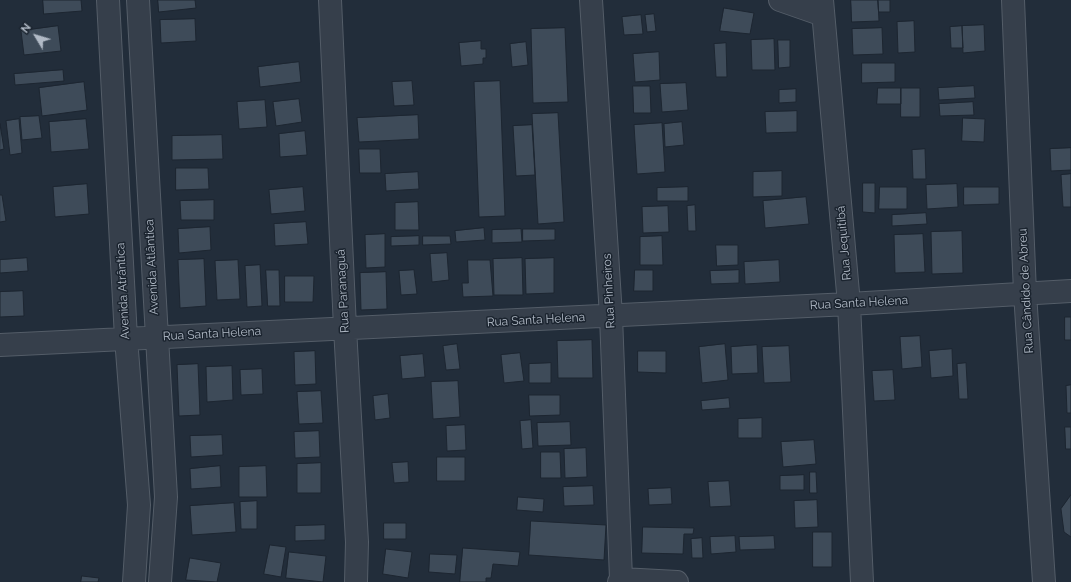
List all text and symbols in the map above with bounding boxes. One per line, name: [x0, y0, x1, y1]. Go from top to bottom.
north arrow: [16, 16, 56, 56]
text: N: [18, 21, 34, 36]
street label: Rua Jequitibá: [834, 205, 854, 281]
street label: Avenida Atlântica: [142, 219, 162, 315]
street label: Rua Cândido de Abreu: [1016, 228, 1036, 354]
street label: Avenida Atrântica: [113, 242, 133, 340]
street label: Rua Paranaguá: [334, 249, 352, 333]
street label: Rua Pinheiros: [600, 253, 618, 329]
street label: Rua Santa Helena: [809, 293, 909, 313]
street label: Rua Santa Helena: [486, 310, 586, 330]
street label: Rua Santa Helena: [162, 324, 262, 344]

